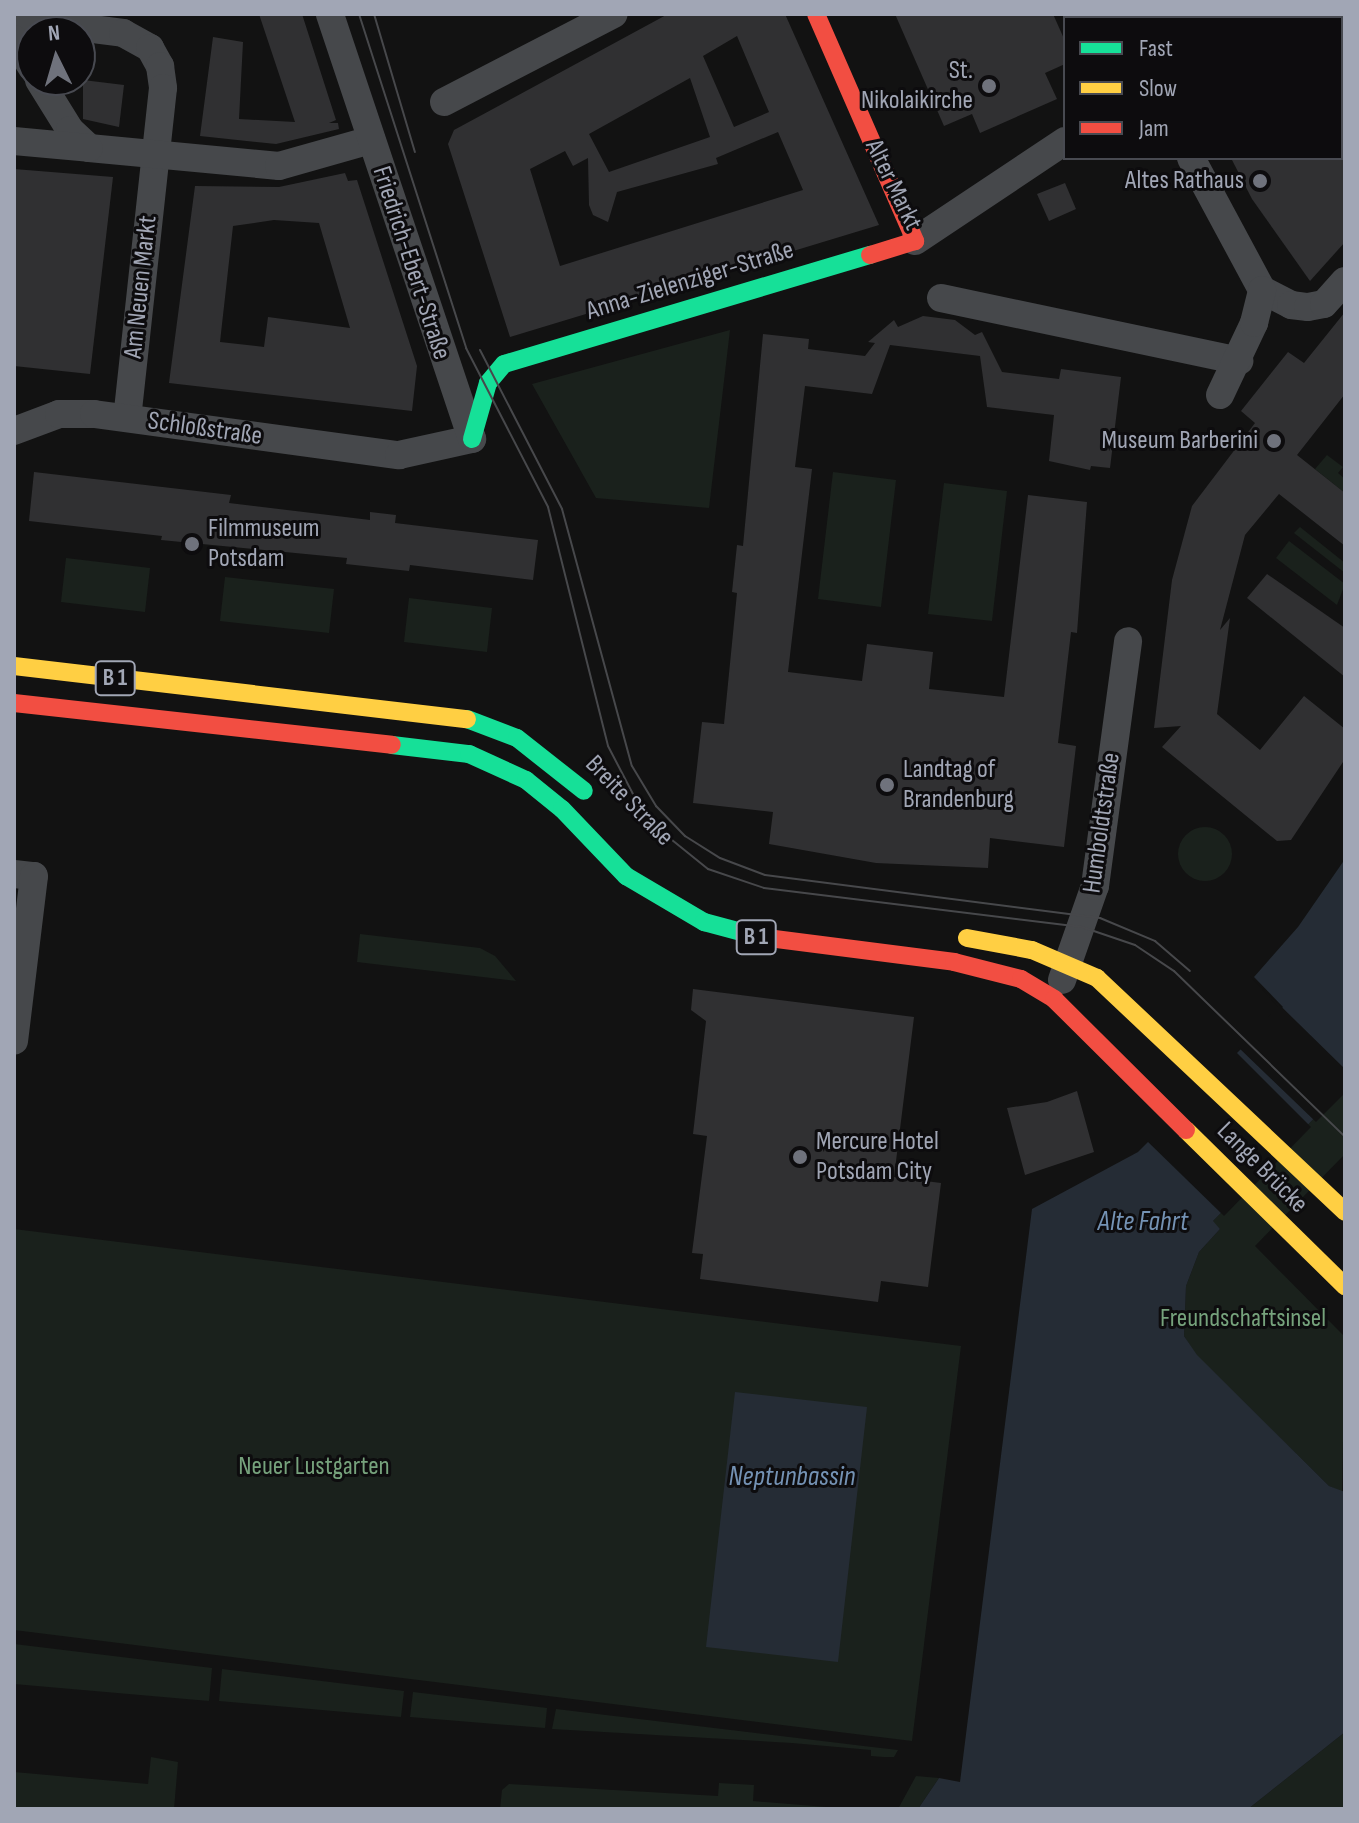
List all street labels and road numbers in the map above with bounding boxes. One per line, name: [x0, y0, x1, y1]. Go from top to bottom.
street label: Alter Markt: [858, 135, 928, 235]
street label: Friedrich-Ebert-Straße: [365, 162, 457, 364]
street label: Am Neuen Markt: [118, 214, 164, 360]
street label: Anna-Zielenziger-Straße: [583, 235, 797, 327]
street label: Schloßstraße: [146, 406, 264, 452]
road number: B 1: [93, 658, 137, 698]
street label: Breite Straße: [578, 749, 680, 853]
street label: Humboldtstraße: [1077, 751, 1127, 895]
road number: B 1: [734, 917, 778, 957]
street label: Lange Brücke: [1210, 1116, 1314, 1220]

